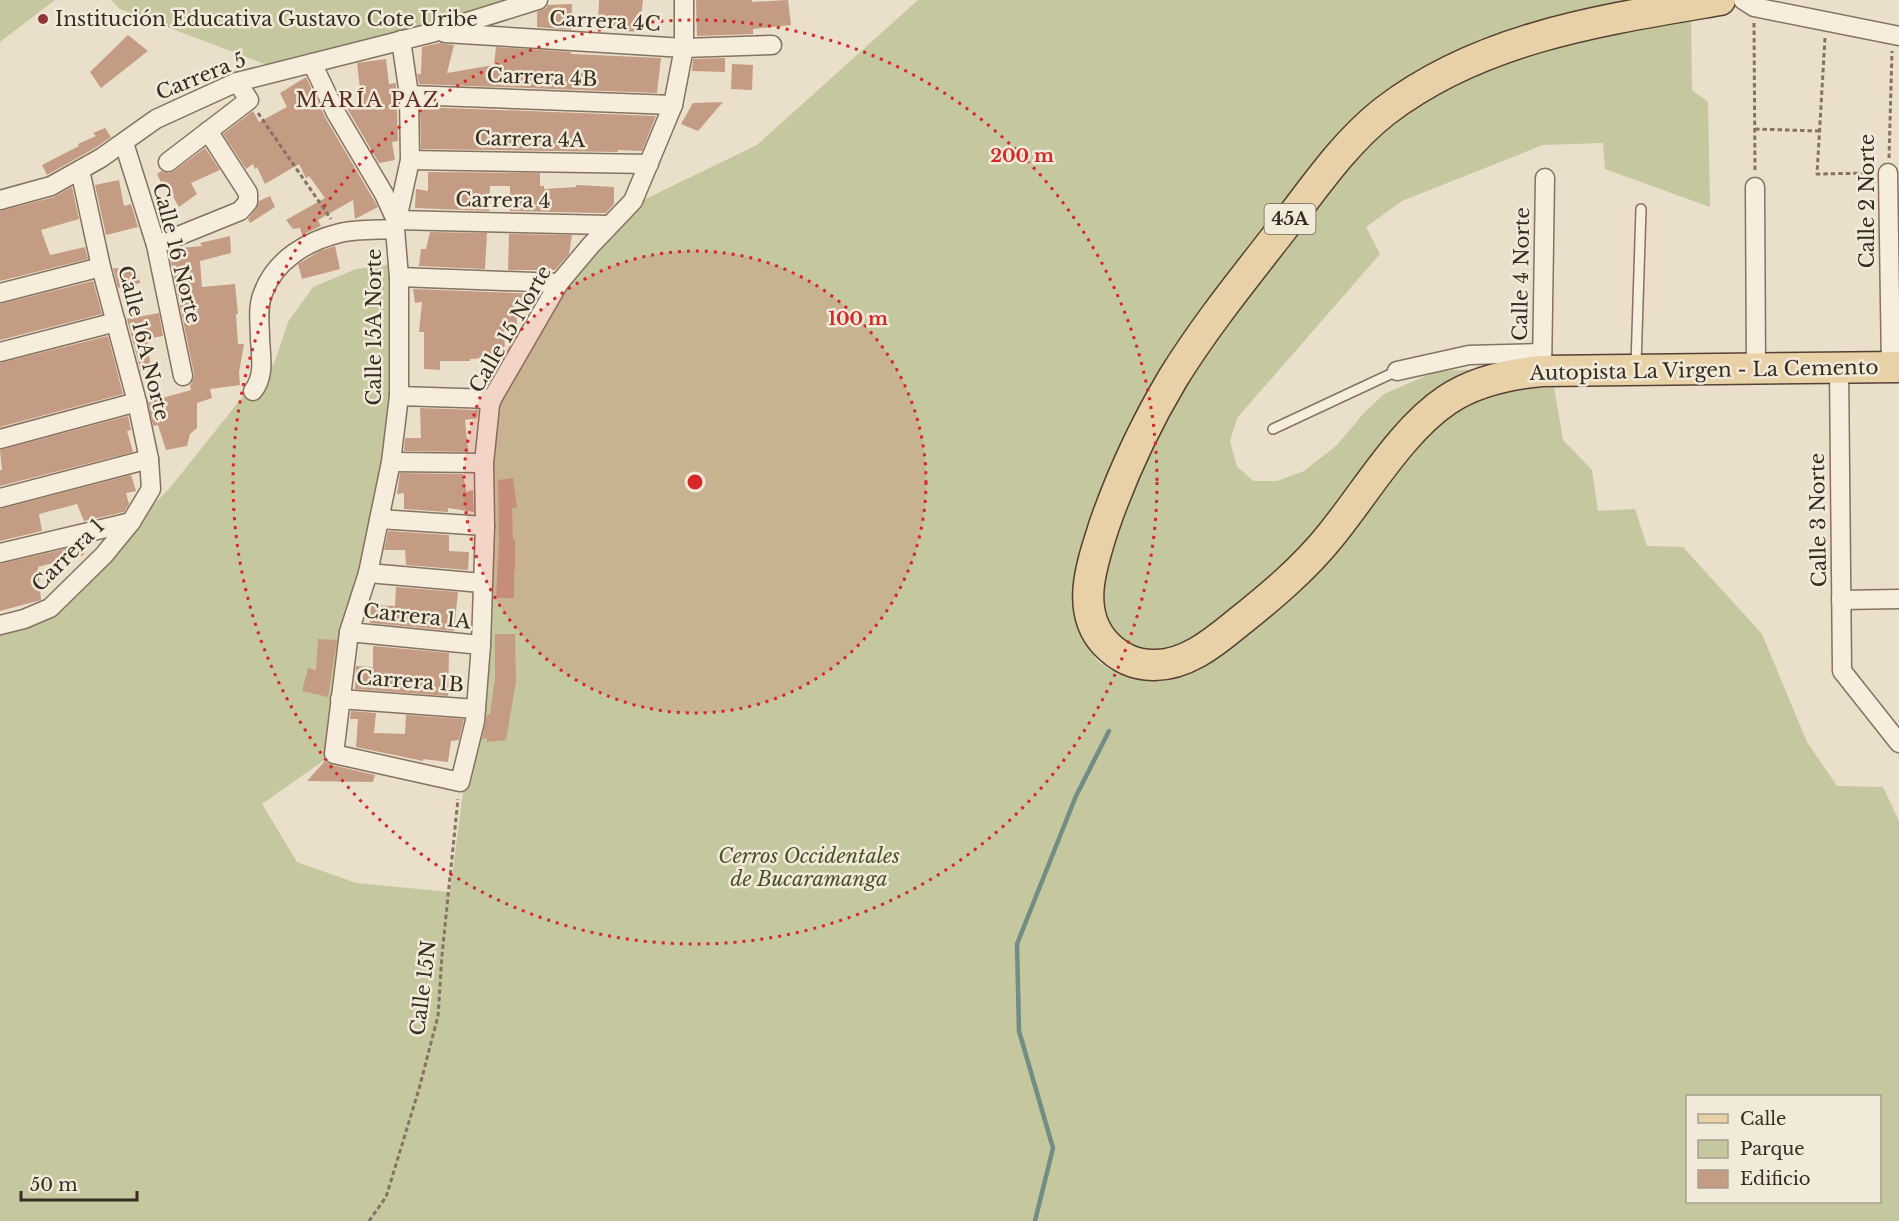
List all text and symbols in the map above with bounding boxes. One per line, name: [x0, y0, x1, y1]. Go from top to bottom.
street label: Carrera 4C: [549, 6, 661, 36]
place label: Institución Educativa Gustavo Cote Uribe: [55, 7, 478, 31]
marker: Institución Educativa Gustavo Cote Uribe: [36, 12, 50, 26]
street label: Carrera 5: [152, 47, 250, 105]
street label: Carrera 4B: [486, 63, 598, 91]
district label: MARÍA PAZ: [296, 87, 440, 113]
street label: Carrera 4A: [474, 126, 586, 152]
street label: Calle 2 Norte: [1855, 134, 1879, 268]
text: 200 m: [990, 145, 1054, 167]
street label: Calle 16 Norte: [148, 180, 206, 326]
street label: Carrera 4: [455, 187, 551, 213]
road number: 45A: [1264, 204, 1316, 234]
street label: Calle 4 Norte: [1508, 207, 1534, 341]
street label: Calle 15A Norte: [362, 248, 386, 406]
street label: Calle 15 Norte: [464, 261, 556, 397]
street label: Calle 16A Norte: [113, 263, 175, 423]
text: 100 m: [828, 308, 888, 330]
street label: Autopista La Virgen - La Cemento: [1528, 355, 1879, 385]
street label: Calle 3 Norte: [1805, 453, 1831, 587]
centre of rings: [685, 472, 705, 492]
street label: Carrera 1: [27, 514, 109, 596]
street label: Carrera 1A: [362, 598, 472, 634]
street label: Carrera 1B: [355, 665, 465, 697]
park label: Cerros Occidentales de Bucaramanga: [718, 844, 900, 891]
street label: Calle 15N: [405, 939, 441, 1037]
legend: [1686, 1095, 1881, 1203]
text: Calle: [1740, 1108, 1786, 1130]
text: Parque: [1740, 1138, 1805, 1160]
scale bar: [21, 1164, 136, 1202]
text: Edificio: [1740, 1168, 1811, 1190]
text: 50 m: [30, 1174, 78, 1196]

